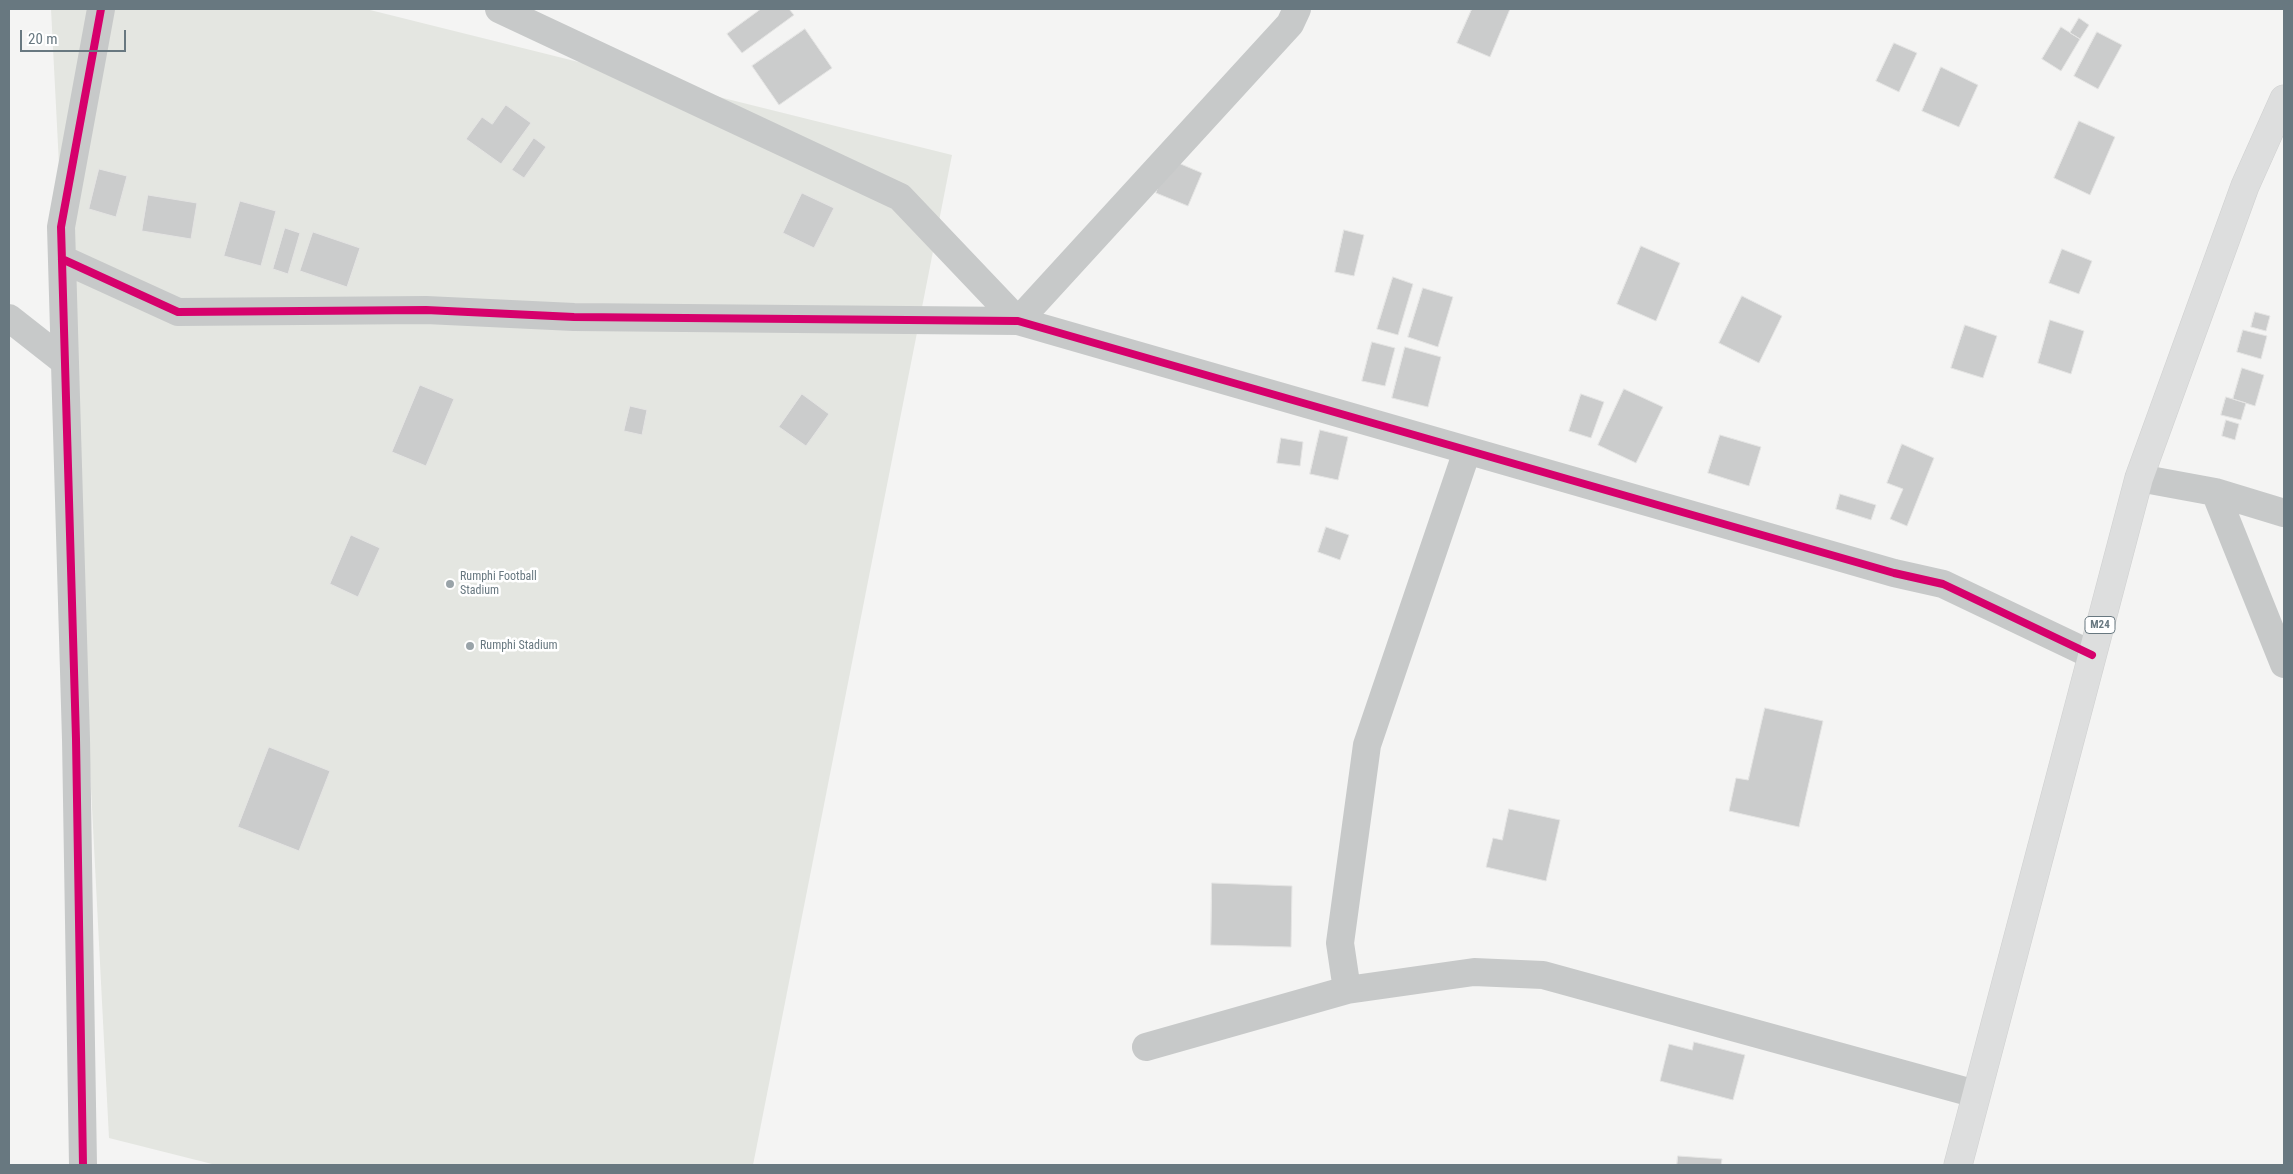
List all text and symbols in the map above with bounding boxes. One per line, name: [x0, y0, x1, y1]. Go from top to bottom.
scale bar: [22, 20, 129, 52]
text: 20 m: [28, 30, 58, 48]
place label: Rumphi Football Stadium: [460, 570, 537, 598]
marker: Rumphi Football Stadium: [444, 578, 456, 590]
road number: M24: [2085, 616, 2115, 634]
place label: Rumphi Stadium: [480, 639, 557, 653]
marker: Rumphi Stadium: [464, 640, 476, 652]

